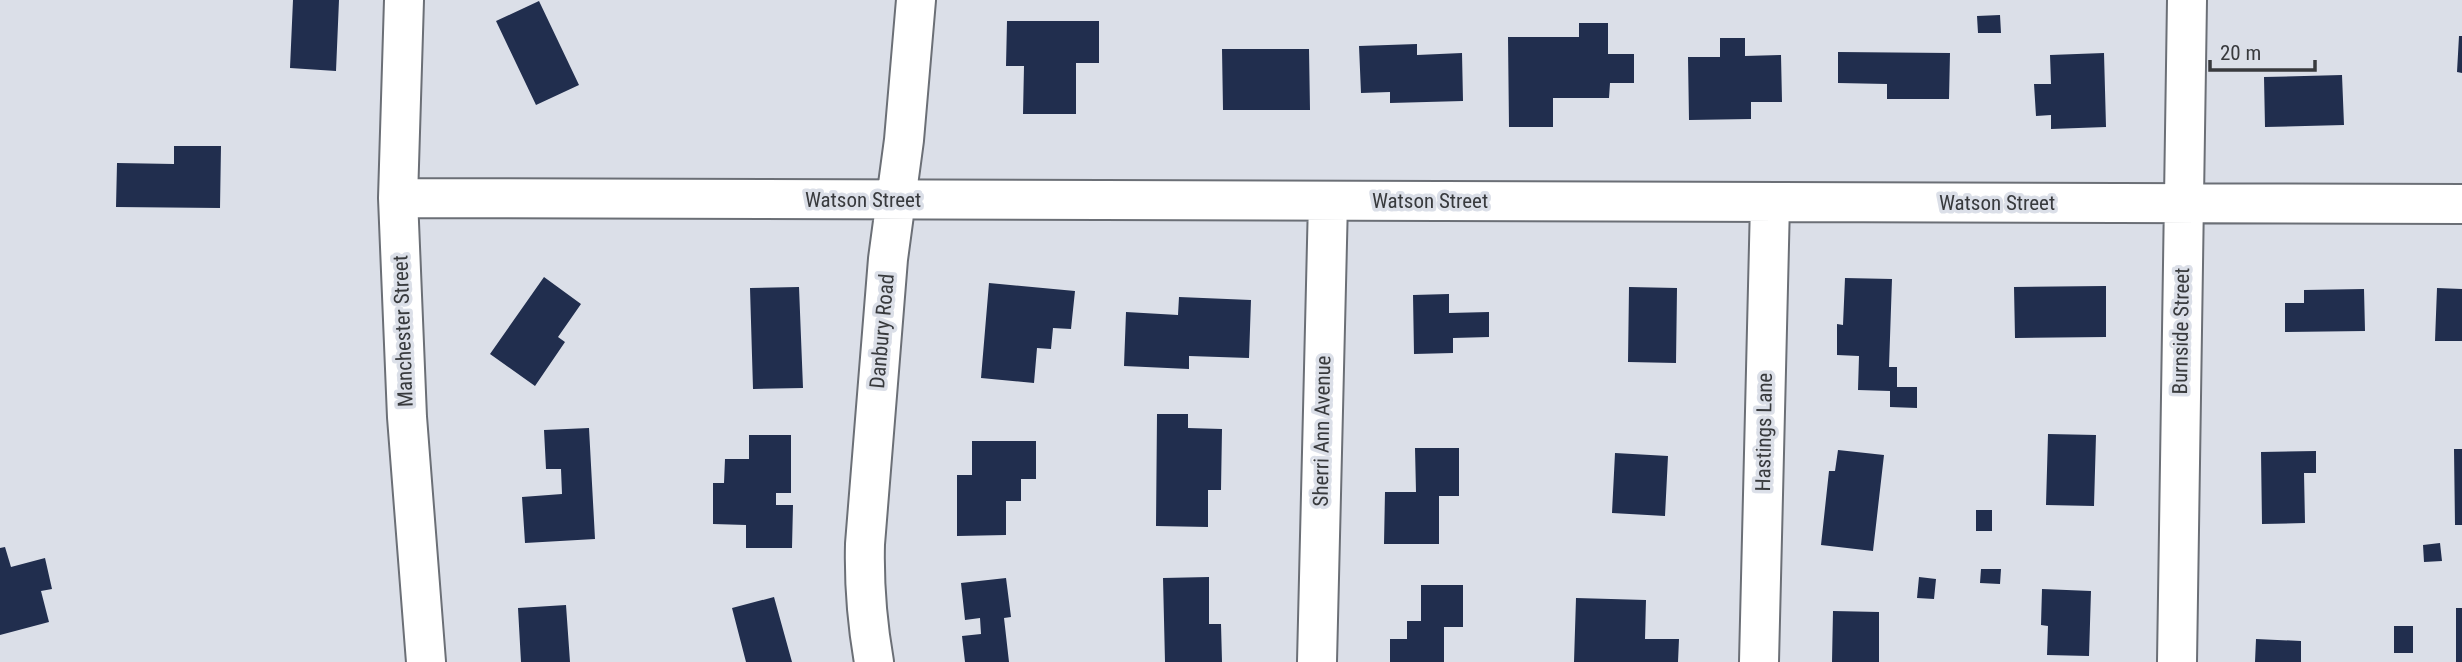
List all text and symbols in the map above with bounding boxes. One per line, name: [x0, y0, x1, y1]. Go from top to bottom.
scale bar: [2210, 28, 2315, 72]
text: 20 m: [2220, 41, 2261, 65]
street label: Watson Street: [805, 188, 921, 212]
street label: Watson Street: [1372, 189, 1488, 213]
street label: Watson Street: [1939, 191, 2055, 215]
street label: Manchester Street: [388, 255, 418, 407]
street label: Burnside Street: [2168, 267, 2194, 395]
street label: Danbury Road: [865, 273, 899, 389]
street label: Sherri Ann Avenue: [1309, 355, 1335, 507]
street label: Hastings Lane: [1751, 372, 1777, 492]

